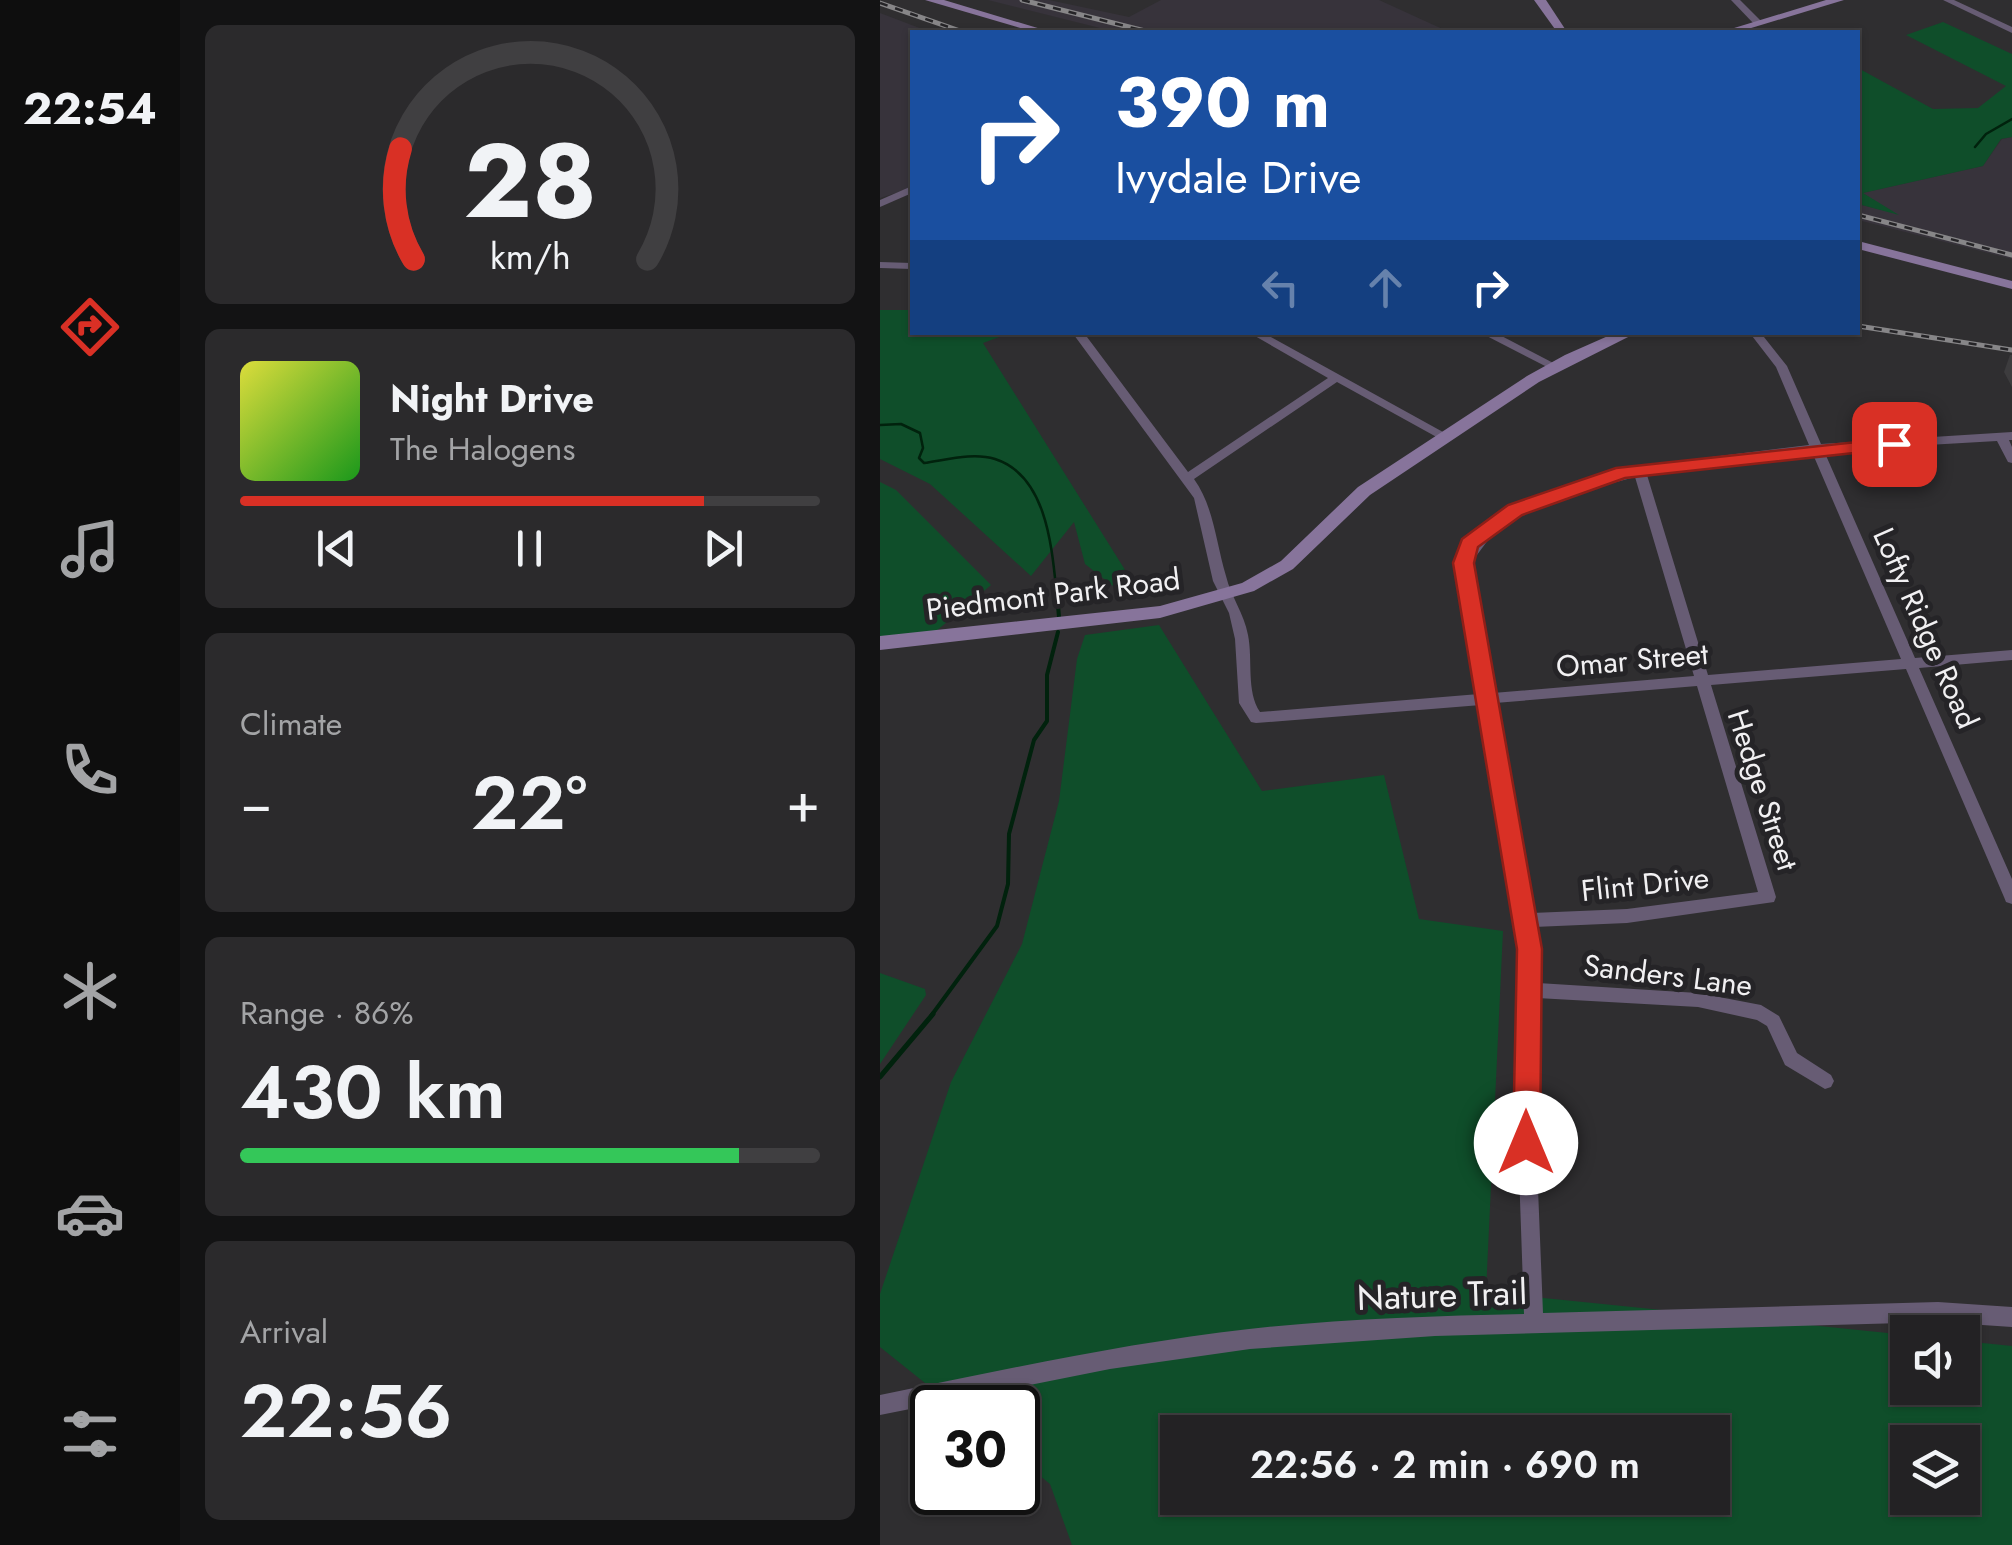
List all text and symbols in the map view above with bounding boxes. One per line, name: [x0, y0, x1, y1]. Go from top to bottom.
text: 390 m: [1115, 52, 1330, 153]
icon: right: [950, 70, 1080, 200]
text: 22:54: [23, 76, 157, 141]
text: 28: [463, 106, 597, 256]
text: Ivydale Drive: [1115, 145, 1361, 210]
text: km/h: [490, 231, 570, 282]
icon: left: [1253, 260, 1308, 315]
icon: ahead: [1358, 260, 1413, 315]
icon: right: [1463, 260, 1518, 315]
icon: directions: [55, 292, 125, 362]
text: Night Drive: [390, 371, 594, 426]
pin: [1852, 402, 1937, 487]
icon: arrive: [1867, 417, 1922, 472]
text: The Halogens: [390, 426, 575, 472]
icon: music: [55, 514, 125, 584]
icon: previous: [309, 521, 364, 576]
icon: pause: [502, 521, 557, 576]
icon: next: [696, 521, 751, 576]
street label: Lofty Ridge Road: [1862, 521, 1990, 735]
street label: Piedmont Park Road: [923, 557, 1183, 631]
street label: Omar Street: [1554, 632, 1711, 688]
text: Climate: [240, 701, 342, 747]
street label: Hedge Street: [1717, 704, 1810, 877]
icon: phone: [55, 735, 125, 805]
text: 22°: [471, 749, 587, 857]
text: −: [240, 763, 272, 843]
text: +: [786, 763, 820, 843]
street label: Flint Drive: [1579, 856, 1711, 912]
street label: Sanders Lane: [1581, 943, 1755, 1007]
icon: climate: [55, 956, 125, 1026]
text: Range · 86%: [240, 990, 414, 1036]
text: 430 km: [240, 1038, 506, 1146]
position arrow: [1474, 1091, 1578, 1195]
icon: car: [55, 1178, 125, 1248]
street label: Nature Trail: [1356, 1267, 1528, 1323]
text: Arrival: [240, 1309, 328, 1355]
map controls: [1890, 1315, 1980, 1515]
button: sound: [1890, 1315, 1980, 1405]
text: 22:56: [240, 1357, 452, 1465]
speed limit sign: 30: [910, 1385, 1040, 1515]
icon: filters: [55, 1399, 125, 1469]
button: layers: [1890, 1425, 1980, 1515]
text: 22:56 · 2 min · 690 m: [1250, 1437, 1640, 1492]

